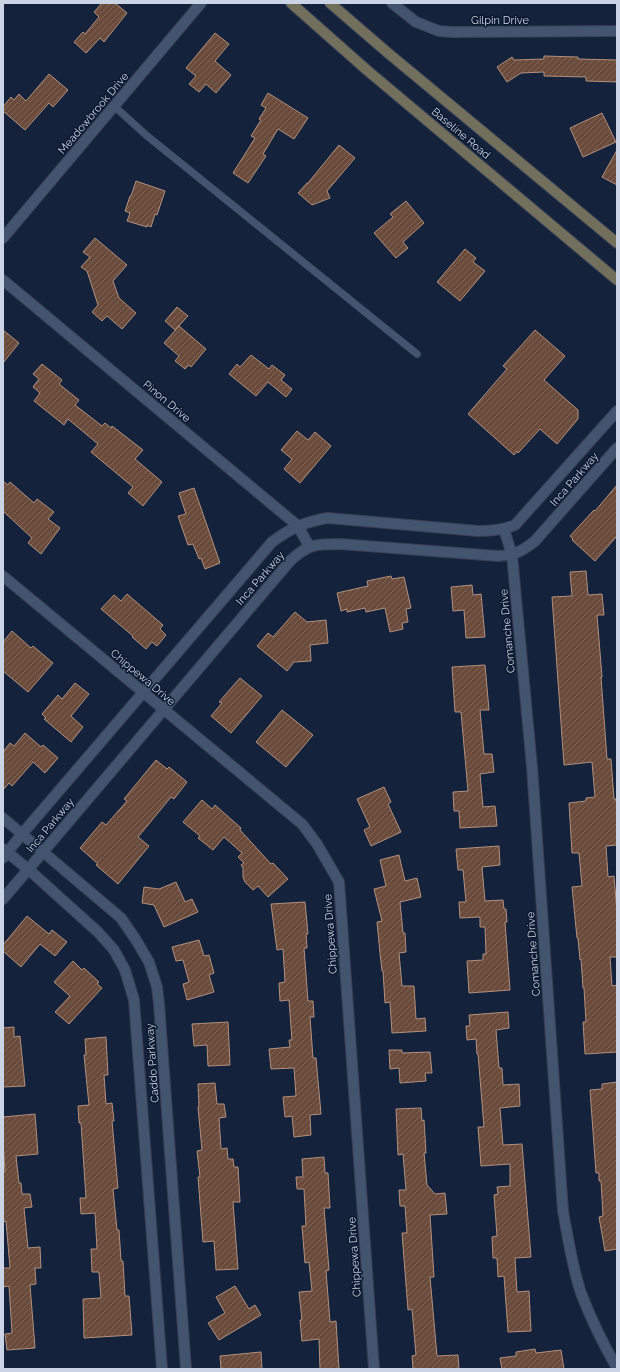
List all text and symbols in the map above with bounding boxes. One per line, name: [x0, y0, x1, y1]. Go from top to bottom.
street label: Gilpin Drive: [471, 14, 529, 27]
street label: Meadowbrook Drive: [55, 69, 132, 157]
street label: Baseline Road: [429, 105, 493, 162]
street label: Pinon Drive: [140, 378, 193, 425]
street label: Inca Parkway: [547, 450, 601, 509]
street label: Inca Parkway: [233, 549, 287, 608]
street label: Comanche Drive: [497, 588, 518, 674]
street label: Chippewa Drive: [108, 647, 178, 708]
street label: Inca Parkway: [24, 795, 77, 855]
street label: Chippewa Drive: [321, 893, 340, 974]
street label: Comanche Drive: [524, 911, 543, 997]
street label: Caddo Parkway: [143, 1023, 162, 1103]
street label: Chippewa Drive: [345, 1216, 364, 1297]

